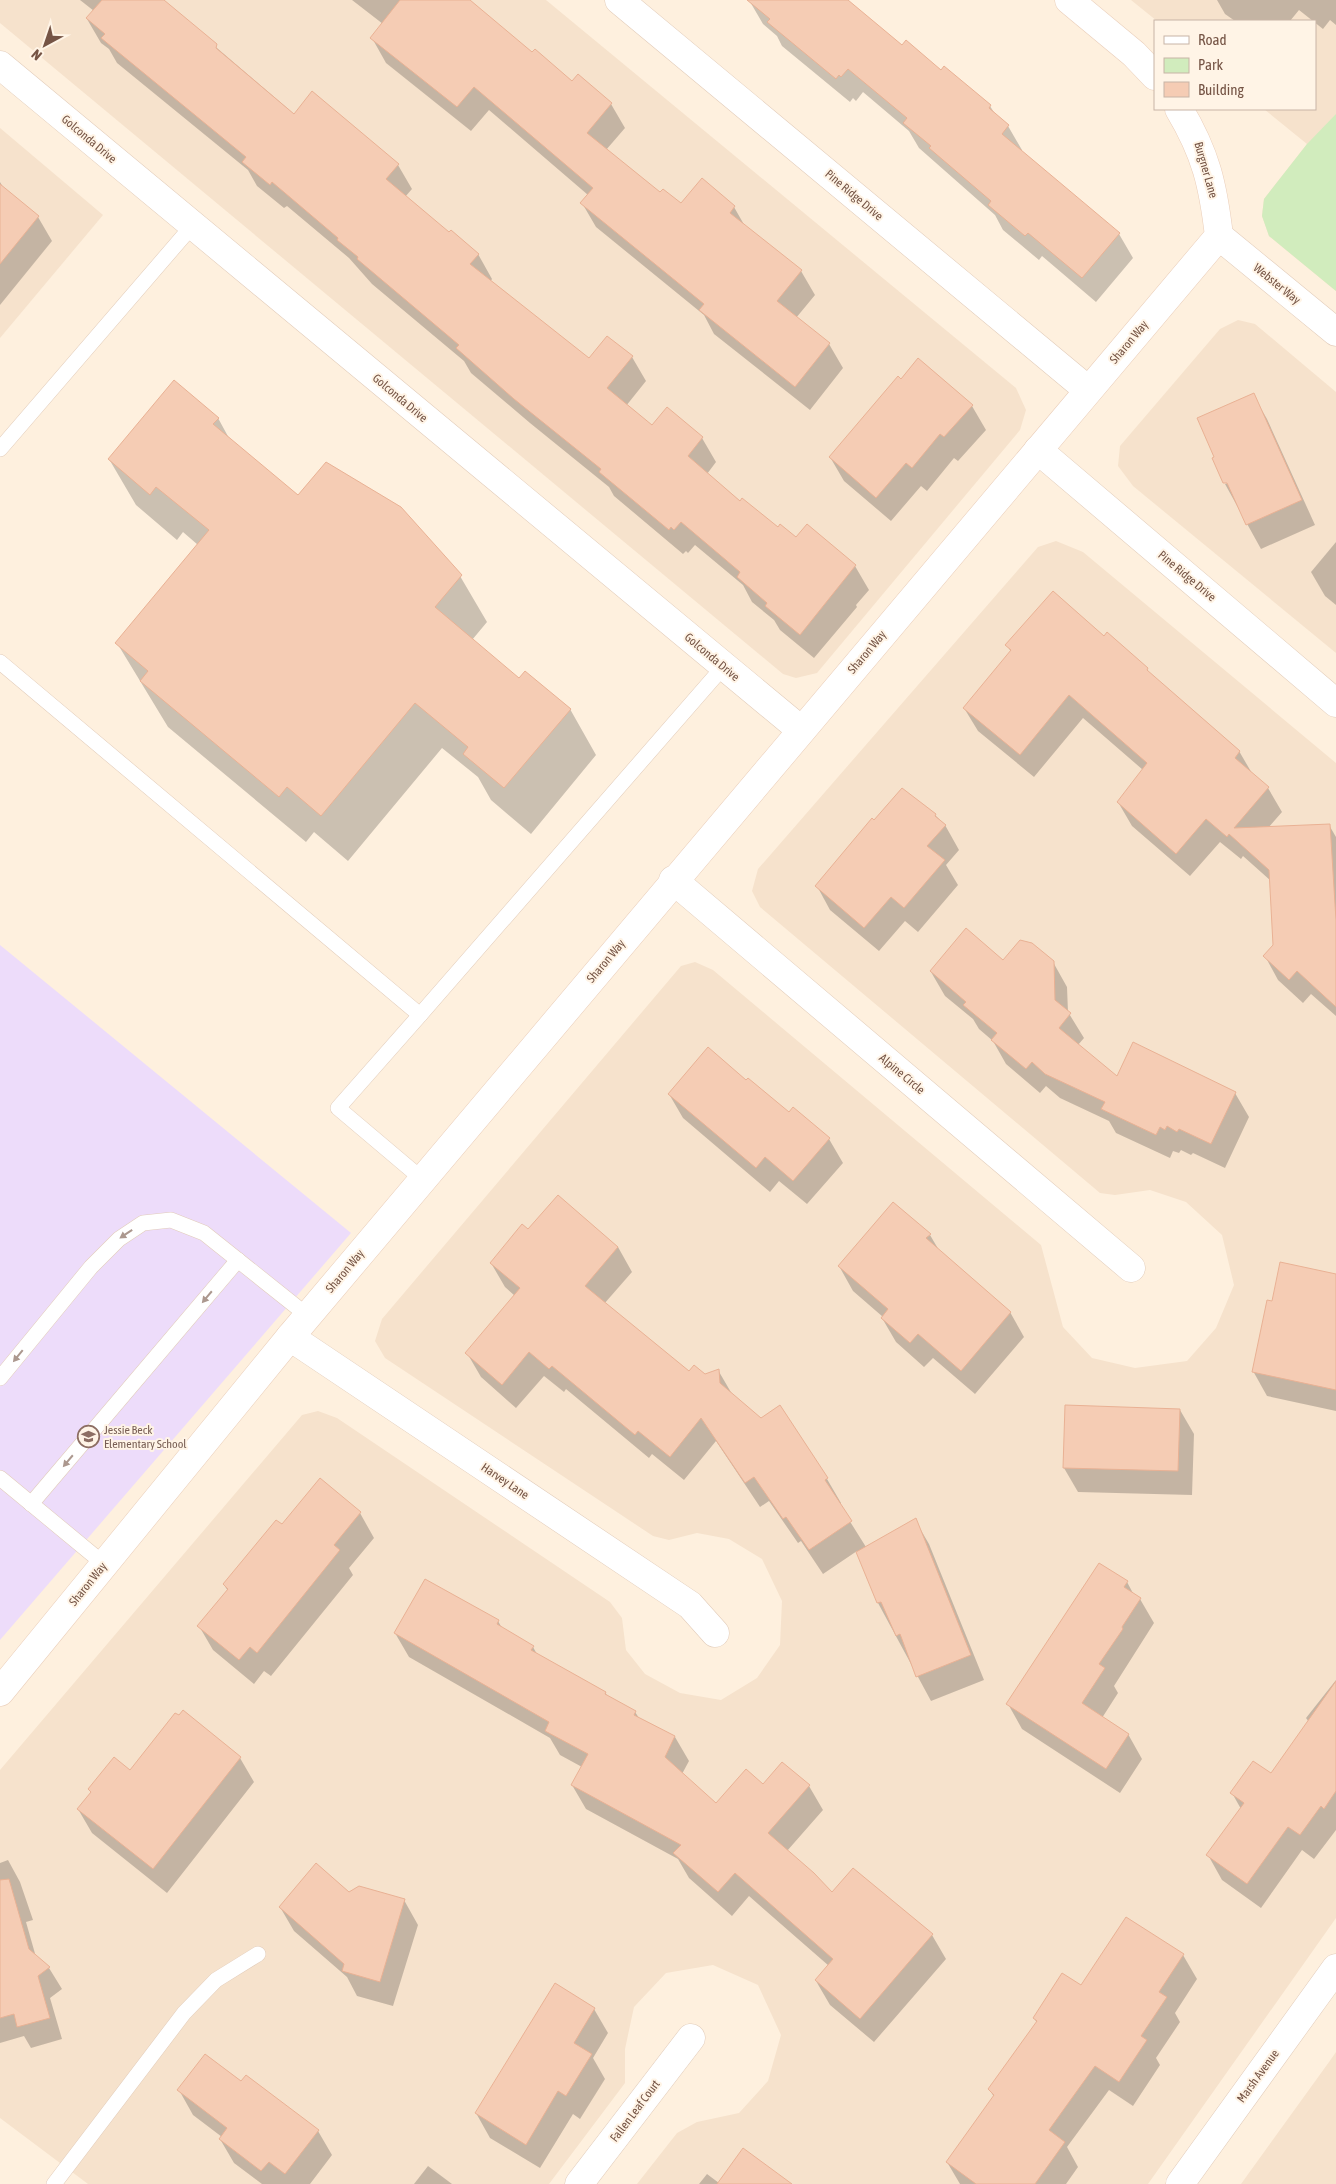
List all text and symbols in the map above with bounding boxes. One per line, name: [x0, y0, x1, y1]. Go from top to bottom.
north arrow: [20, 20, 70, 70]
legend: [1154, 20, 1316, 110]
text: Road: [1198, 31, 1227, 48]
text: N: [28, 46, 45, 64]
text: Park: [1198, 56, 1223, 73]
text: Building: [1198, 81, 1244, 98]
street label: Golconda Drive: [59, 112, 119, 166]
street label: Burgner Lane: [1191, 140, 1221, 200]
street label: Pine Ridge Drive: [822, 167, 886, 223]
street label: Webster Way: [1251, 261, 1303, 307]
street label: Sharon Way: [1107, 318, 1151, 366]
street label: Golconda Drive: [370, 371, 430, 425]
street label: Pine Ridge Drive: [1155, 548, 1219, 604]
street label: Sharon Way: [845, 628, 889, 676]
street label: Golconda Drive: [682, 630, 742, 684]
street label: Sharon Way: [584, 937, 628, 985]
street label: Alpine Circle: [876, 1051, 928, 1097]
one-way arrow: [119, 1229, 133, 1239]
street label: Sharon Way: [323, 1247, 367, 1295]
one-way arrow: [201, 1291, 213, 1303]
one-way arrow: [13, 1349, 24, 1362]
place label: Jessie Beck Elementary School: [104, 1423, 187, 1451]
school or university icon: Jessie Beck Elementary School: [76, 1425, 100, 1449]
one-way arrow: [62, 1454, 73, 1467]
street label: Harvey Lane: [479, 1460, 531, 1502]
street label: Sharon Way: [66, 1559, 110, 1609]
street label: Marsh Avenue: [1234, 2047, 1282, 2105]
street label: Fallen Leaf Court: [607, 2077, 663, 2145]

